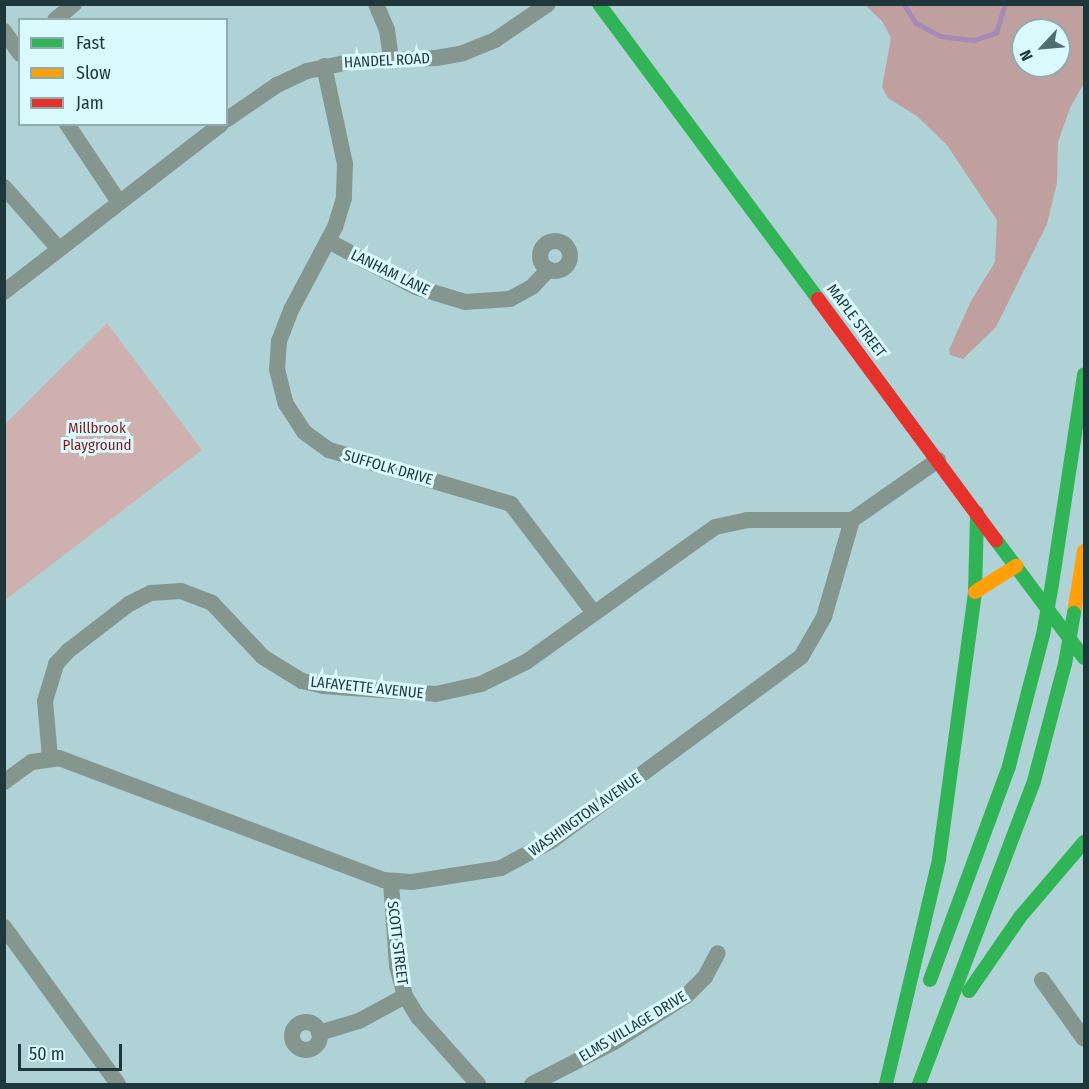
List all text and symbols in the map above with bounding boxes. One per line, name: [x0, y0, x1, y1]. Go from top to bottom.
legend: [18, 18, 228, 126]
north arrow: [1011, 18, 1071, 78]
text: Fast: [76, 32, 105, 54]
text: N: [1016, 47, 1037, 64]
street label: HANDEL ROAD: [344, 50, 430, 72]
text: Slow: [76, 62, 111, 84]
text: Jam: [76, 92, 104, 114]
street label: LANHAM LANE: [348, 246, 432, 300]
street label: MAPLE STREET: [823, 281, 889, 361]
park label: Millbrook Playground: [63, 419, 131, 454]
street label: SUFFOLK DRIVE: [341, 447, 435, 489]
street label: LAFAYETTE AVENUE: [309, 673, 425, 703]
street label: WASHINGTON AVENUE: [525, 770, 645, 860]
street label: SCOTT STREET: [383, 900, 411, 986]
street label: ELMS VILLAGE DRIVE: [576, 988, 690, 1066]
scale bar: [21, 1032, 124, 1070]
text: 50 m: [29, 1043, 65, 1065]

